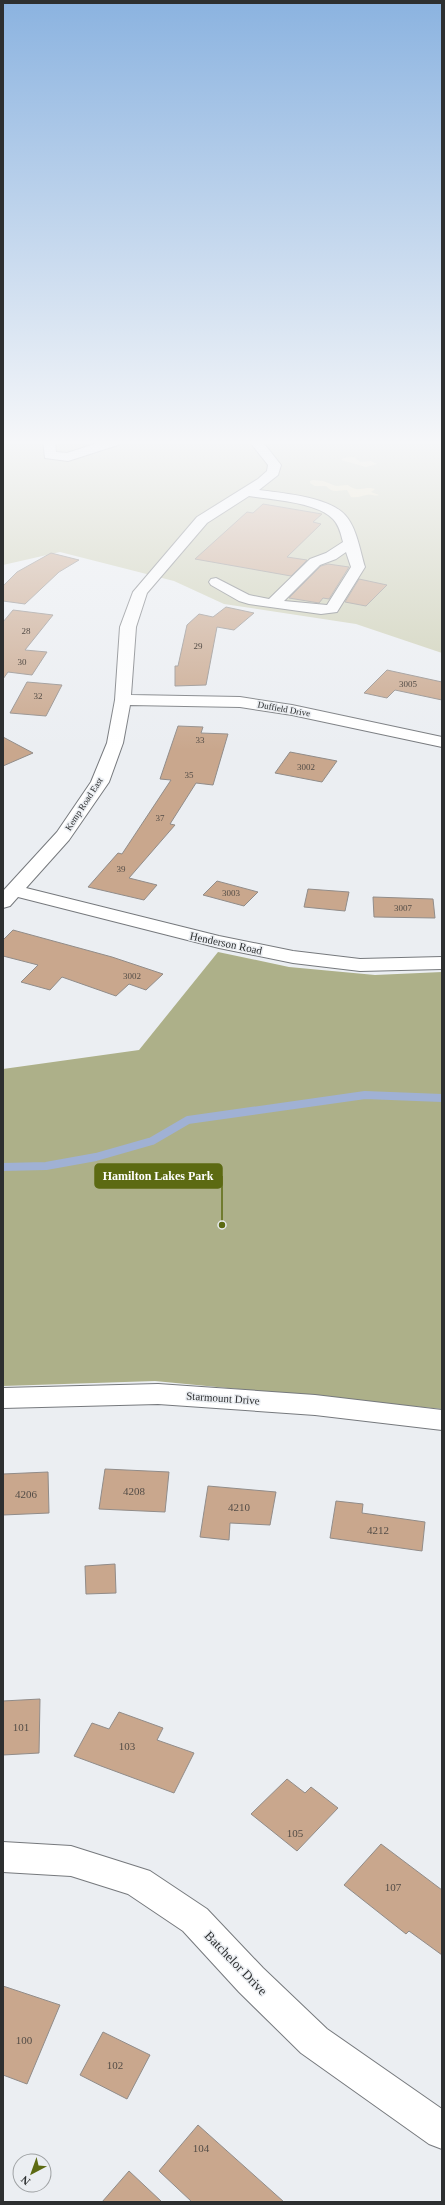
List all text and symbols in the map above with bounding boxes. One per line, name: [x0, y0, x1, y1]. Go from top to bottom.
house number: 28: [22, 626, 31, 636]
house number: 29: [194, 641, 203, 651]
house number: 30: [18, 657, 27, 667]
house number: 3005: [399, 679, 418, 689]
house number: 32: [34, 691, 43, 701]
street label: Duffield Drive: [257, 699, 311, 719]
house number: 33: [196, 735, 205, 745]
house number: 3002: [297, 762, 315, 772]
house number: 35: [185, 770, 194, 780]
street label: Kemp Road East: [63, 775, 105, 832]
house number: 37: [156, 813, 165, 823]
house number: 39: [117, 864, 126, 874]
house number: 3003: [222, 888, 241, 898]
house number: 3007: [394, 903, 413, 913]
street label: Henderson Road: [189, 929, 264, 957]
house number: 3002: [123, 971, 141, 981]
callout: Hamilton Lakes Park: [95, 1164, 222, 1188]
text: Hamilton Lakes Park: [103, 1169, 214, 1183]
street label: Starmount Drive: [186, 1389, 260, 1407]
house number: 4208: [123, 1485, 146, 1497]
house number: 4206: [15, 1488, 38, 1500]
house number: 4210: [228, 1501, 251, 1513]
house number: 4212: [367, 1524, 389, 1536]
house number: 101: [13, 1721, 29, 1733]
house number: 103: [119, 1740, 136, 1752]
house number: 105: [287, 1827, 304, 1839]
house number: 107: [385, 1881, 402, 1893]
street label: Batchelor Drive: [202, 1928, 271, 1998]
house number: 100: [16, 2034, 33, 2046]
house number: 102: [107, 2059, 123, 2071]
house number: 104: [193, 2142, 210, 2154]
north arrow: [12, 2153, 52, 2193]
text: N: [18, 2173, 32, 2188]

